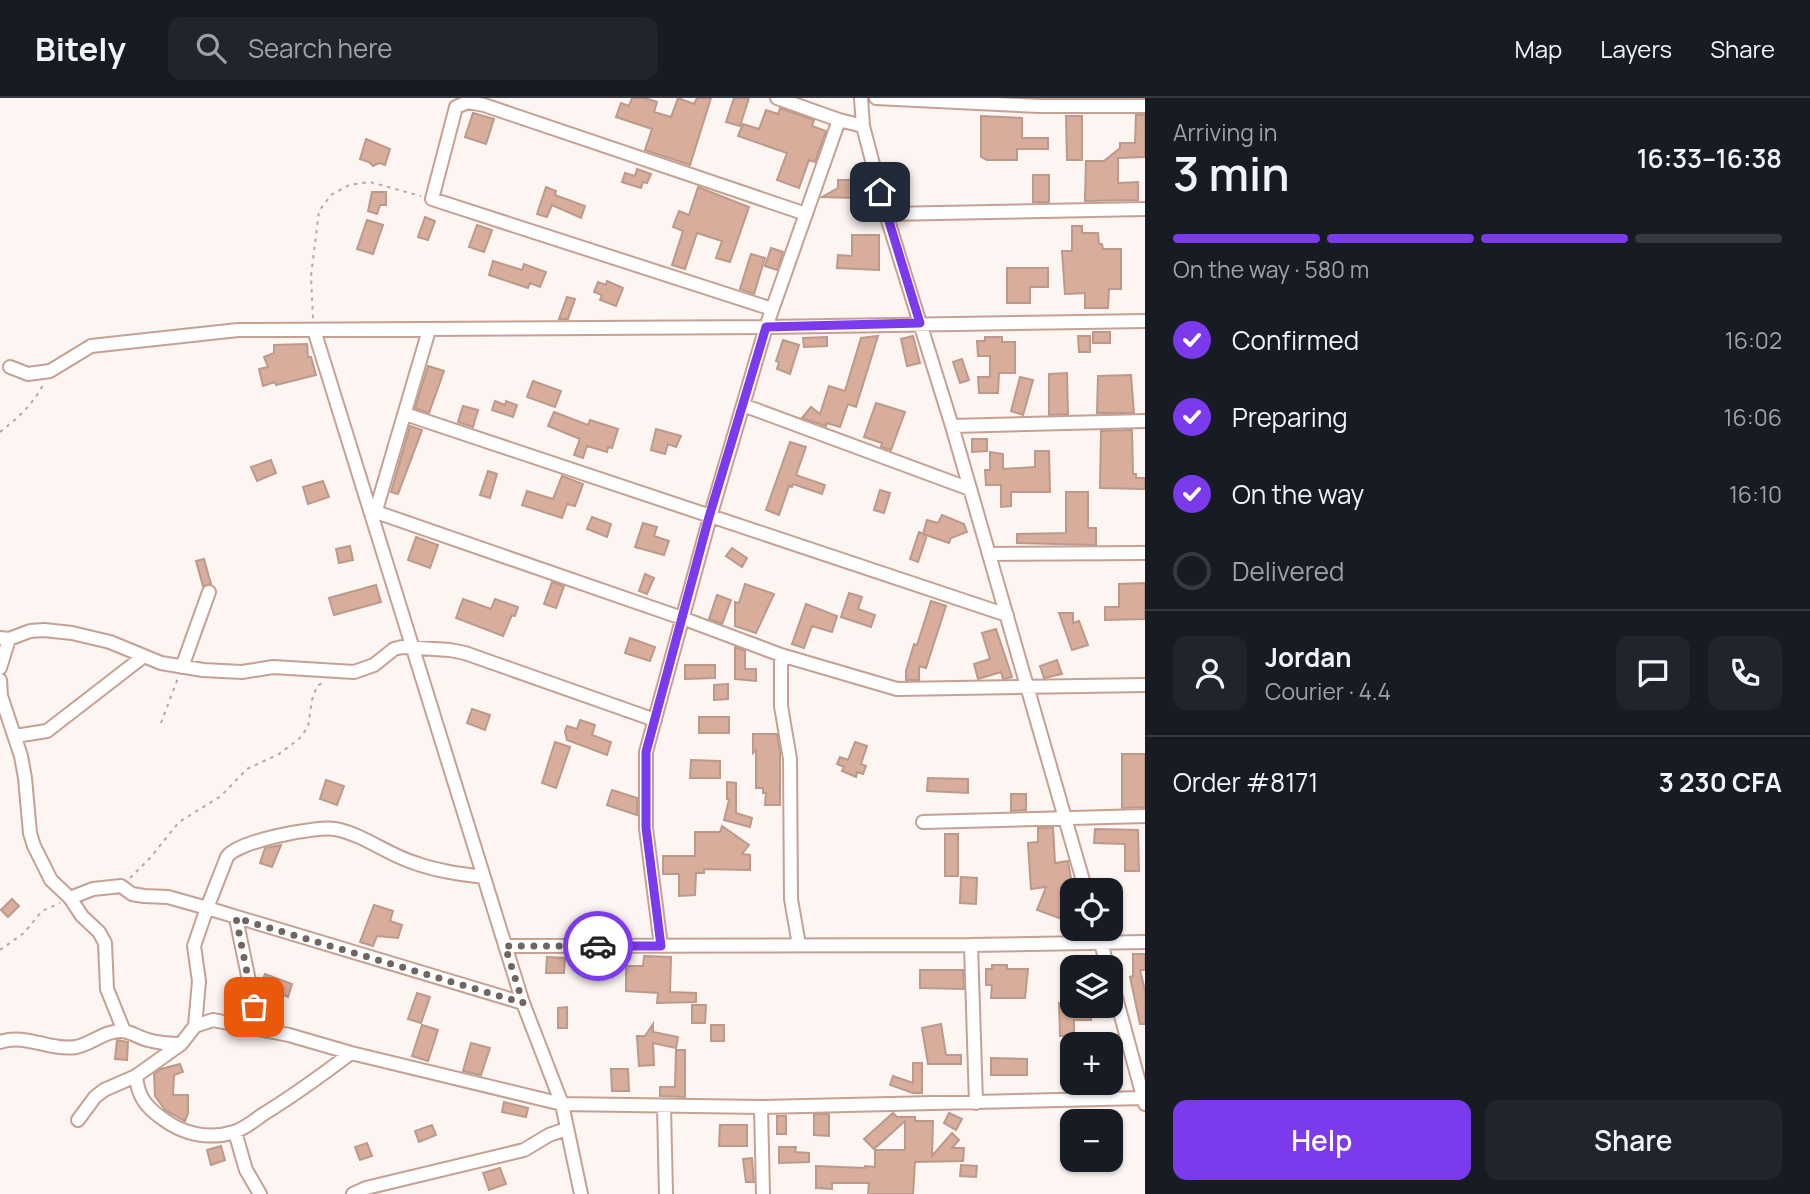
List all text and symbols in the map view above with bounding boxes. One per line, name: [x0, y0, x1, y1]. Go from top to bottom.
search box: [168, 17, 658, 80]
text: Bitely: [35, 26, 126, 71]
icon: search: [192, 29, 230, 67]
text: Search here: [248, 30, 393, 66]
text: Map: [1515, 32, 1562, 65]
text: Layers: [1600, 32, 1672, 65]
text: Share: [1710, 32, 1775, 65]
text: Arriving in: [1173, 116, 1278, 148]
text: 16:33–16:38: [1637, 140, 1782, 176]
text: 3 min: [1173, 142, 1290, 205]
pin: [850, 162, 910, 222]
icon: home: [861, 173, 899, 211]
text: On the way · 580 m: [1173, 253, 1369, 285]
icon: check: [1173, 321, 1211, 359]
text: Confirmed: [1232, 322, 1359, 358]
text: 16:02: [1725, 324, 1782, 356]
icon: check: [1173, 398, 1211, 436]
text: Preparing: [1232, 399, 1348, 435]
text: 16:06: [1724, 401, 1782, 433]
icon: check: [1173, 475, 1211, 513]
text: On the way: [1232, 476, 1364, 512]
text: 16:10: [1729, 478, 1782, 510]
text: Delivered: [1232, 553, 1344, 589]
button: person: [1173, 636, 1247, 710]
button: chat: [1616, 636, 1690, 710]
button: phone: [1708, 636, 1782, 710]
text: Jordan: [1265, 639, 1351, 675]
text: Courier · 4.4: [1265, 675, 1391, 707]
text: Order #8171: [1173, 764, 1318, 800]
text: 3 230 CFA: [1659, 764, 1782, 800]
map controls: [1060, 878, 1123, 1172]
button: locate: [1060, 878, 1123, 941]
courier: [563, 911, 633, 981]
icon: car: [579, 927, 617, 965]
button: layers: [1060, 955, 1123, 1018]
pin: [224, 977, 284, 1037]
icon: bag: [235, 988, 273, 1026]
button: +: [1060, 1032, 1123, 1095]
button: Help: [1173, 1100, 1471, 1180]
button: Share: [1485, 1100, 1782, 1180]
button: −: [1060, 1109, 1123, 1172]

